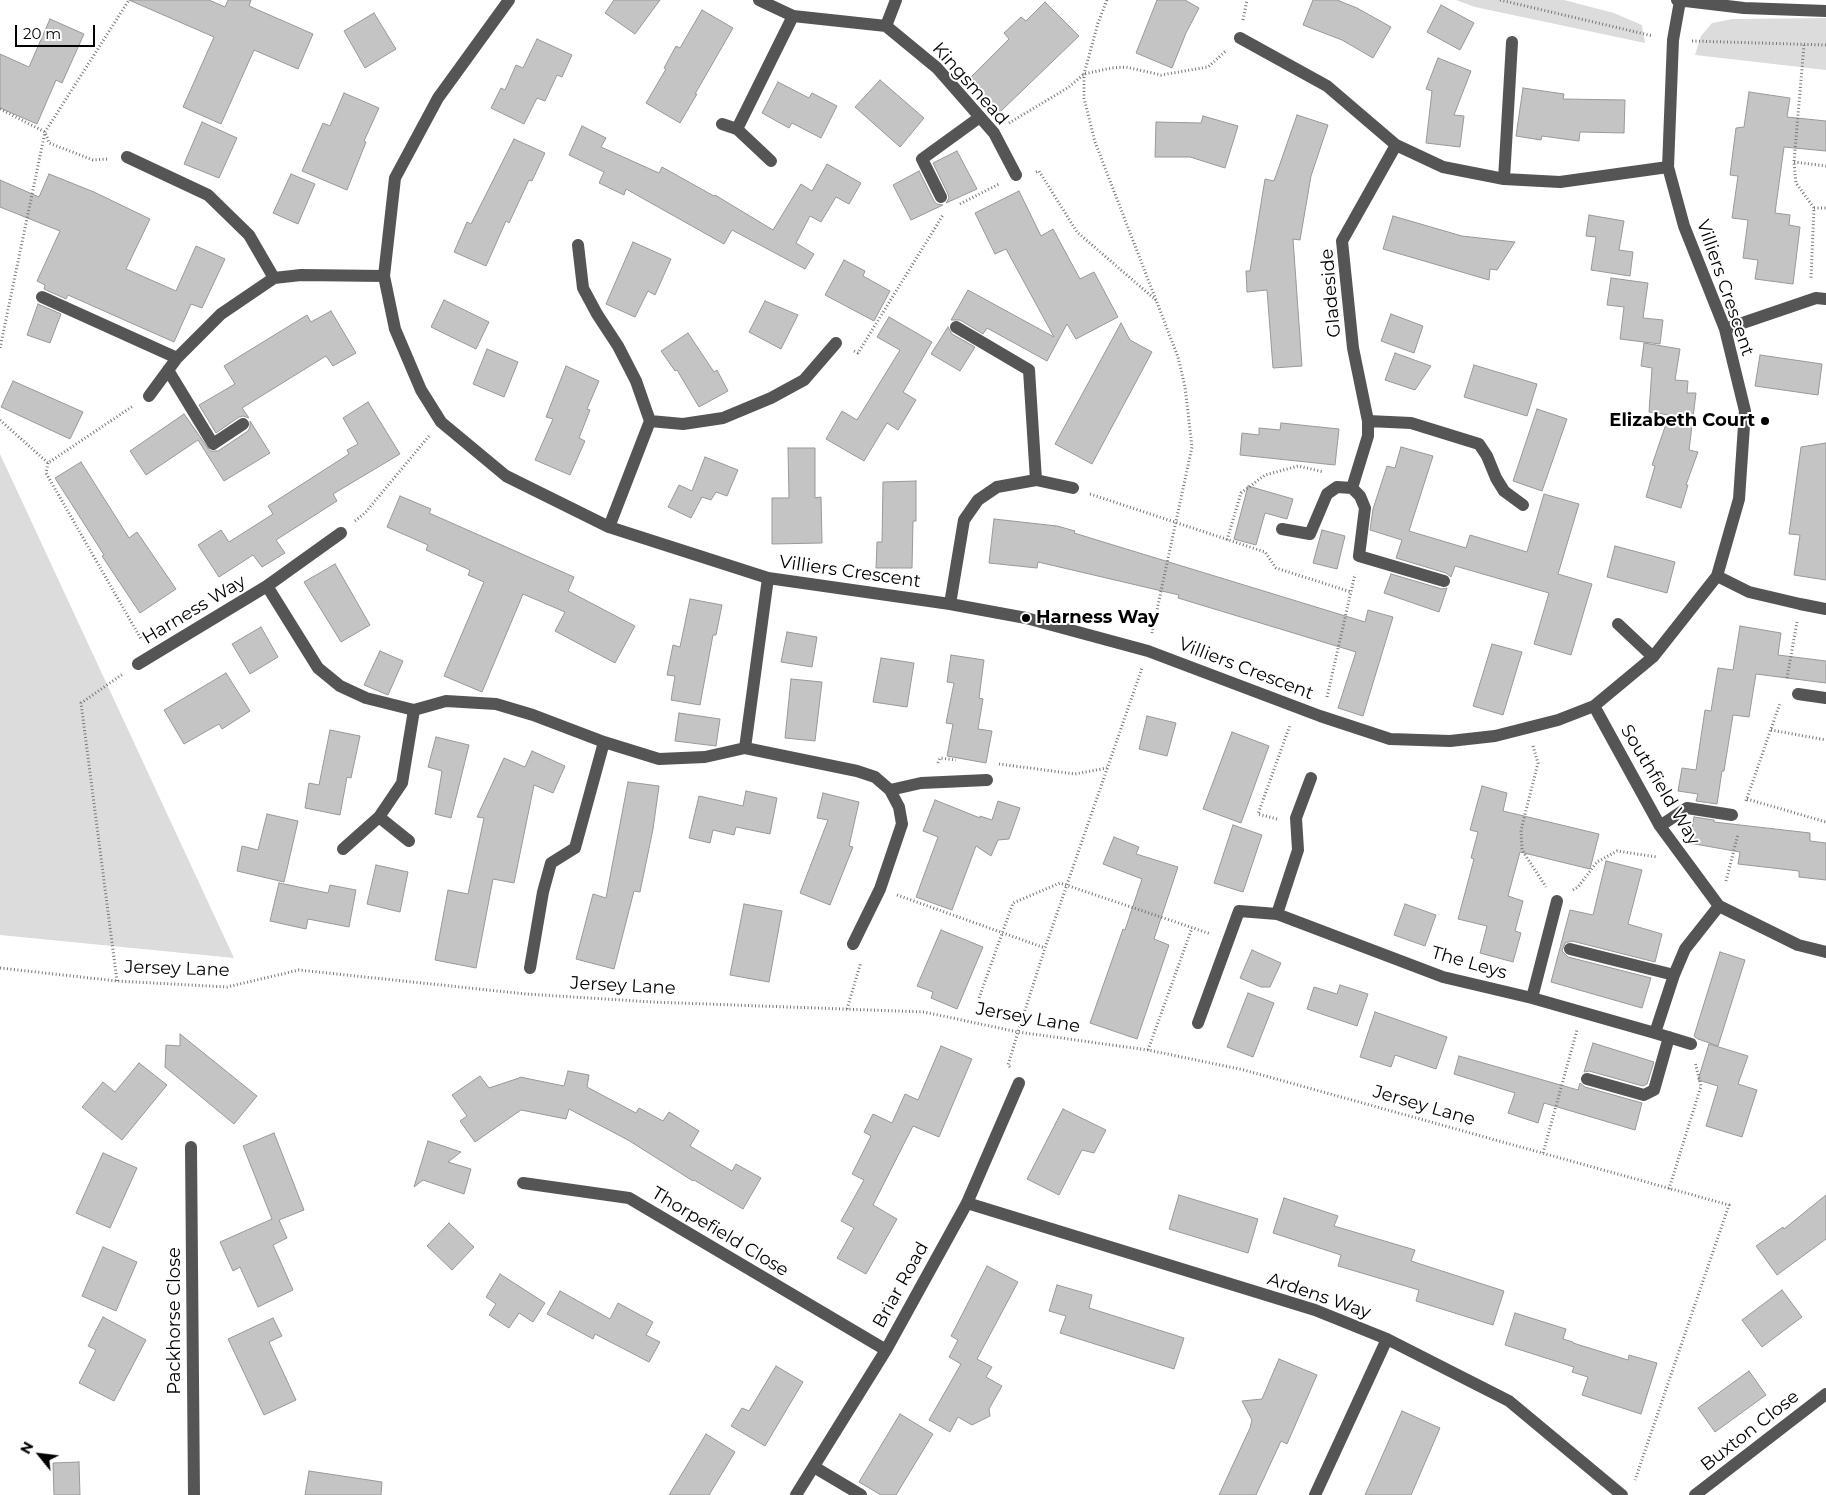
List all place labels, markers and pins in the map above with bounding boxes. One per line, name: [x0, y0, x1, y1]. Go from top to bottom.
place label: Elizabeth Court: [1609, 410, 1755, 432]
marker: Elizabeth Court: [1759, 415, 1771, 427]
place label: Harness Way: [1036, 607, 1159, 629]
marker: Harness Way: [1020, 612, 1032, 624]

